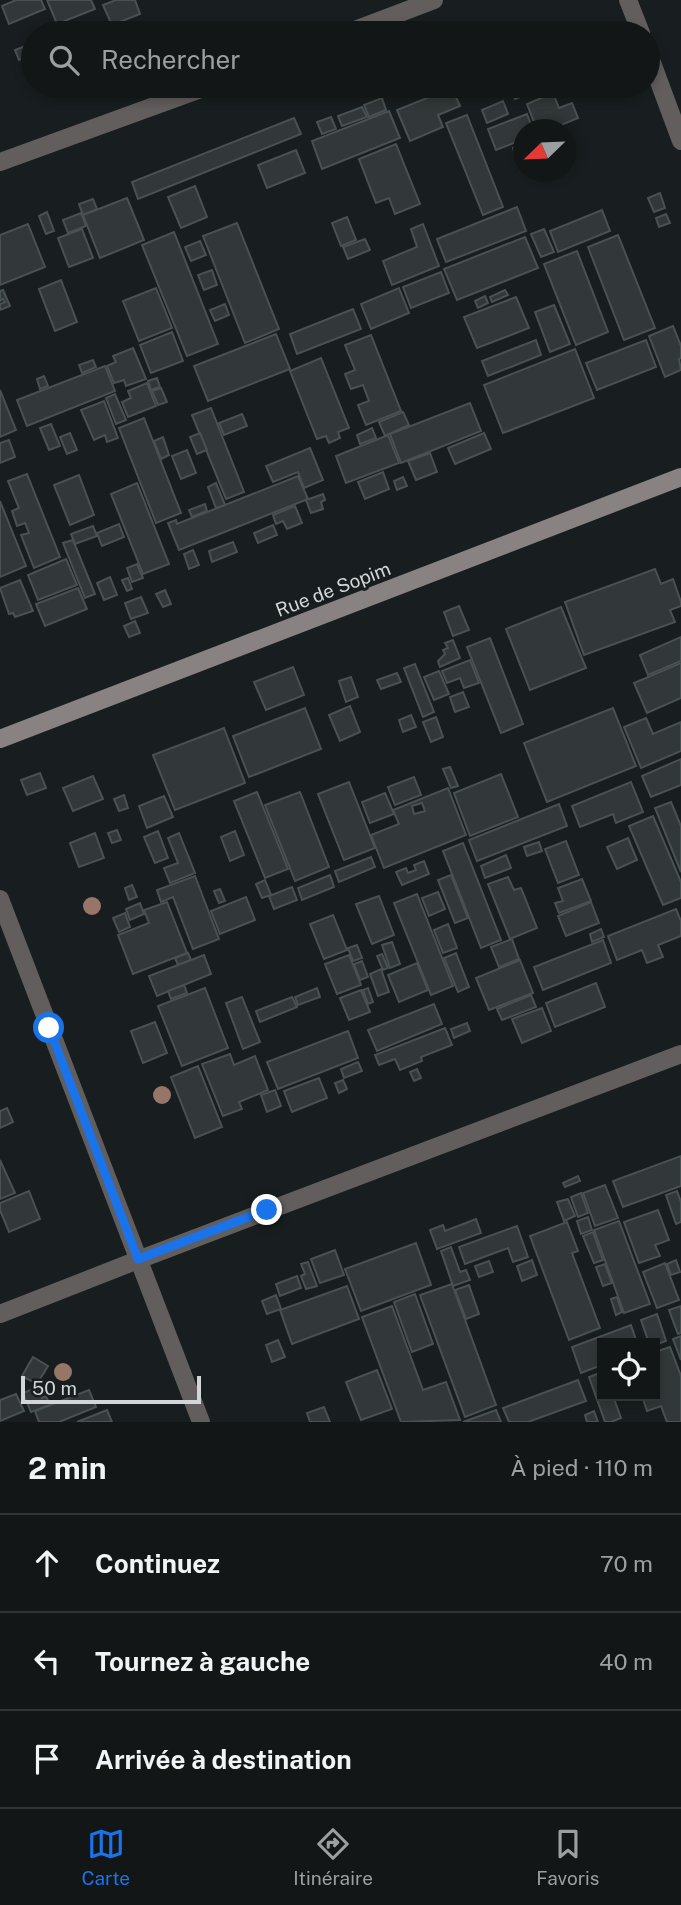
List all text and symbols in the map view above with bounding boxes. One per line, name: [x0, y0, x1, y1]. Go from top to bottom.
search box: [21, 21, 660, 98]
icon: search: [45, 41, 83, 79]
text: Rechercher: [101, 44, 240, 75]
north arrow: [513, 119, 576, 182]
street label: Rue de Sopim: [272, 557, 394, 621]
route start: [33, 1012, 64, 1043]
route end: [251, 1194, 282, 1225]
map controls: [597, 1338, 660, 1401]
button: locate: [597, 1338, 660, 1401]
scale bar: [21, 1373, 201, 1405]
text: 50 m: [32, 1377, 77, 1399]
text: 2 min: [28, 1450, 107, 1486]
text: À pied · 110 m: [510, 1454, 653, 1481]
icon: ahead: [28, 1544, 66, 1582]
text: Continuez: [95, 1548, 220, 1579]
text: 70 m: [600, 1550, 653, 1577]
icon: left: [28, 1642, 66, 1680]
text: Tournez à gauche: [95, 1646, 310, 1677]
text: 40 m: [599, 1648, 653, 1675]
icon: arrive: [28, 1740, 66, 1778]
text: Arrivée à destination: [95, 1744, 352, 1775]
tab: Carte: [82, 1825, 130, 1889]
tab: Itinéraire: [293, 1825, 373, 1889]
tab: Favoris: [536, 1825, 599, 1889]

